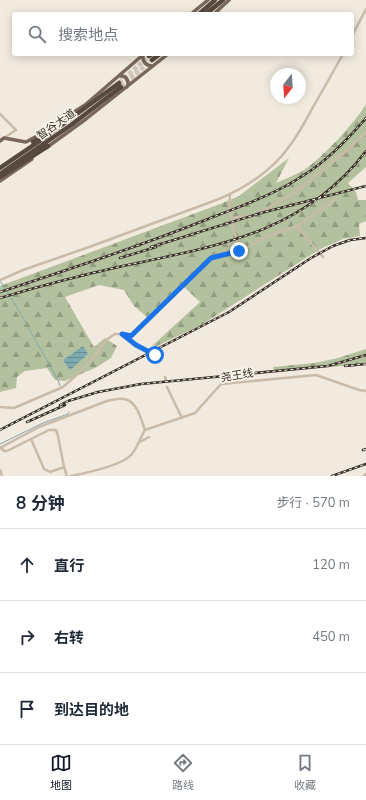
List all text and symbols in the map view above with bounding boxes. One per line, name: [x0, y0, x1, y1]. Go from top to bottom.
search box: [12, 12, 354, 56]
icon: search: [26, 23, 48, 45]
text: 搜索地点: [58, 25, 118, 45]
north arrow: [270, 68, 306, 104]
street label: 智谷大道: [34, 106, 79, 143]
route end: [230, 242, 248, 260]
route start: [146, 346, 164, 364]
street label: 尧王线: [220, 366, 255, 385]
text: 8 分钟: [16, 492, 65, 515]
text: 步行 · 570 m: [276, 494, 350, 512]
icon: ahead: [16, 554, 38, 576]
text: 直行: [54, 556, 84, 576]
text: 120 m: [312, 556, 350, 574]
icon: right: [16, 626, 38, 648]
text: 右转: [54, 628, 84, 648]
text: 450 m: [312, 628, 350, 646]
icon: arrive: [16, 698, 38, 720]
text: 到达目的地: [54, 700, 129, 720]
tab: 地图: [50, 752, 72, 793]
tab: 路线: [172, 752, 194, 793]
tab: 收藏: [294, 752, 316, 793]

